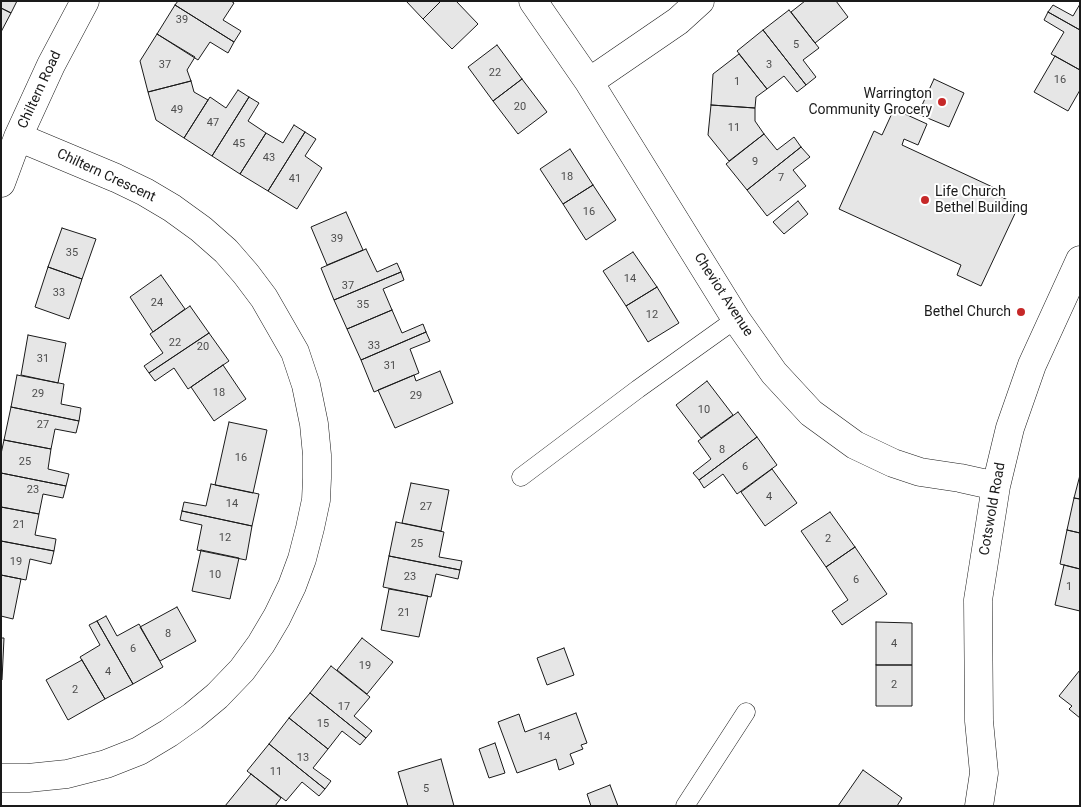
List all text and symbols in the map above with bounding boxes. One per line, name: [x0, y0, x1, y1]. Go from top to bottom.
house number: 39: [176, 13, 188, 27]
house number: 5: [793, 38, 799, 52]
street label: Chiltern Road: [15, 49, 65, 131]
house number: 37: [159, 58, 171, 72]
house number: 3: [766, 58, 772, 72]
house number: 22: [489, 66, 501, 80]
house number: 16: [1054, 73, 1066, 87]
house number: 1: [734, 75, 740, 89]
place label: Warrington Community Grocery: [808, 86, 932, 118]
marker: Warrington Community Grocery: [936, 96, 948, 108]
house number: 20: [514, 100, 526, 114]
house number: 49: [171, 103, 183, 117]
house number: 47: [207, 116, 219, 130]
house number: 11: [728, 121, 740, 135]
house number: 45: [233, 137, 245, 151]
street label: Chiltern Crescent: [54, 146, 158, 206]
house number: 43: [263, 151, 275, 165]
house number: 9: [752, 155, 758, 169]
house number: 18: [561, 170, 573, 184]
house number: 7: [778, 171, 784, 185]
house number: 41: [289, 172, 301, 186]
place label: Life Church Bethel Building: [935, 184, 1028, 216]
marker: Life Church Bethel Building: [919, 194, 931, 206]
house number: 16: [583, 205, 595, 219]
house number: 39: [331, 232, 343, 246]
house number: 35: [66, 246, 78, 260]
street label: Cheviot Avenue: [690, 250, 756, 340]
house number: 14: [624, 272, 636, 286]
house number: 37: [342, 279, 354, 293]
house number: 33: [53, 286, 65, 300]
house number: 24: [151, 296, 163, 310]
house number: 35: [357, 298, 369, 312]
place label: Bethel Church: [924, 304, 1011, 320]
marker: Bethel Church: [1015, 306, 1027, 318]
house number: 12: [646, 308, 658, 322]
house number: 22: [169, 336, 181, 350]
house number: 33: [368, 339, 380, 353]
house number: 20: [197, 340, 209, 354]
house number: 31: [37, 352, 49, 366]
house number: 31: [384, 359, 396, 373]
house number: 18: [213, 386, 225, 400]
house number: 29: [32, 387, 44, 401]
house number: 29: [410, 389, 422, 403]
house number: 10: [698, 403, 710, 417]
house number: 27: [37, 418, 49, 432]
house number: 8: [719, 443, 725, 457]
house number: 16: [235, 451, 247, 465]
house number: 25: [19, 455, 31, 469]
house number: 6: [742, 460, 748, 474]
street label: Cotswold Road: [977, 461, 1009, 557]
house number: 23: [27, 483, 39, 497]
house number: 4: [766, 490, 772, 504]
house number: 14: [226, 497, 238, 511]
house number: 27: [420, 500, 432, 514]
house number: 21: [13, 518, 25, 532]
house number: 12: [219, 531, 231, 545]
house number: 2: [825, 532, 831, 546]
house number: 25: [411, 537, 423, 551]
house number: 19: [10, 555, 22, 569]
house number: 10: [209, 568, 221, 582]
house number: 23: [404, 570, 416, 584]
house number: 6: [853, 573, 859, 587]
house number: 1: [1066, 580, 1072, 594]
house number: 21: [398, 606, 410, 620]
house number: 8: [165, 627, 171, 641]
house number: 4: [891, 637, 897, 651]
house number: 6: [130, 642, 136, 656]
house number: 19: [359, 659, 371, 673]
house number: 4: [105, 665, 111, 679]
house number: 2: [891, 678, 897, 692]
house number: 2: [72, 683, 78, 697]
house number: 17: [338, 700, 350, 714]
house number: 15: [317, 717, 329, 731]
house number: 14: [538, 730, 550, 744]
house number: 13: [297, 751, 309, 765]
house number: 11: [270, 765, 282, 779]
house number: 5: [423, 782, 429, 796]

